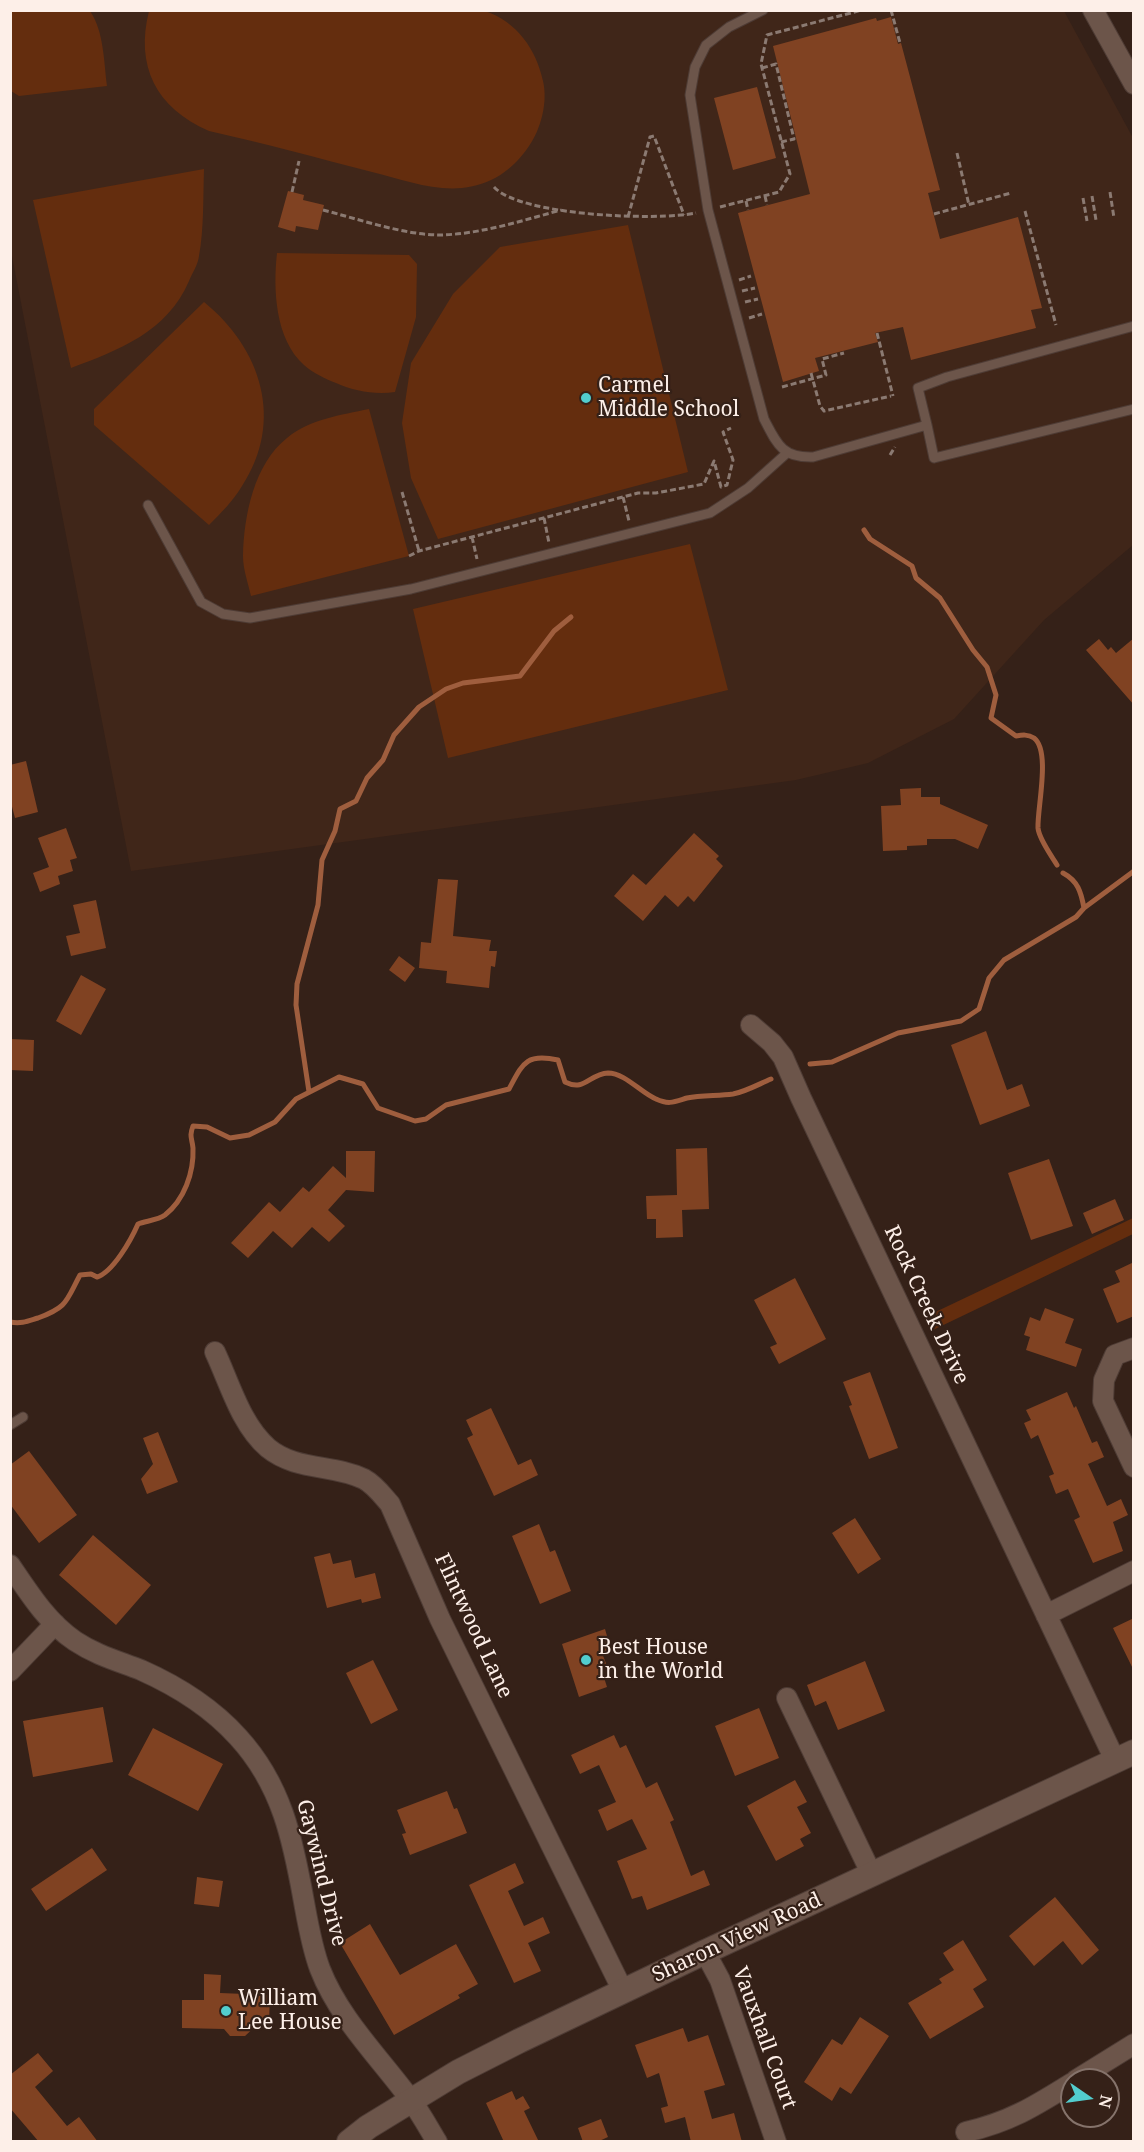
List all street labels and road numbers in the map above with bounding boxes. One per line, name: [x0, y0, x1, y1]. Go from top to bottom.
street label: Rock Creek Drive: [878, 1222, 974, 1388]
street label: Flintwood Lane: [428, 1550, 518, 1702]
street label: Gaywind Drive: [291, 1797, 351, 1949]
street label: Sharon View Road: [648, 1888, 826, 1988]
street label: Vauxhall Court: [727, 1963, 801, 2113]

